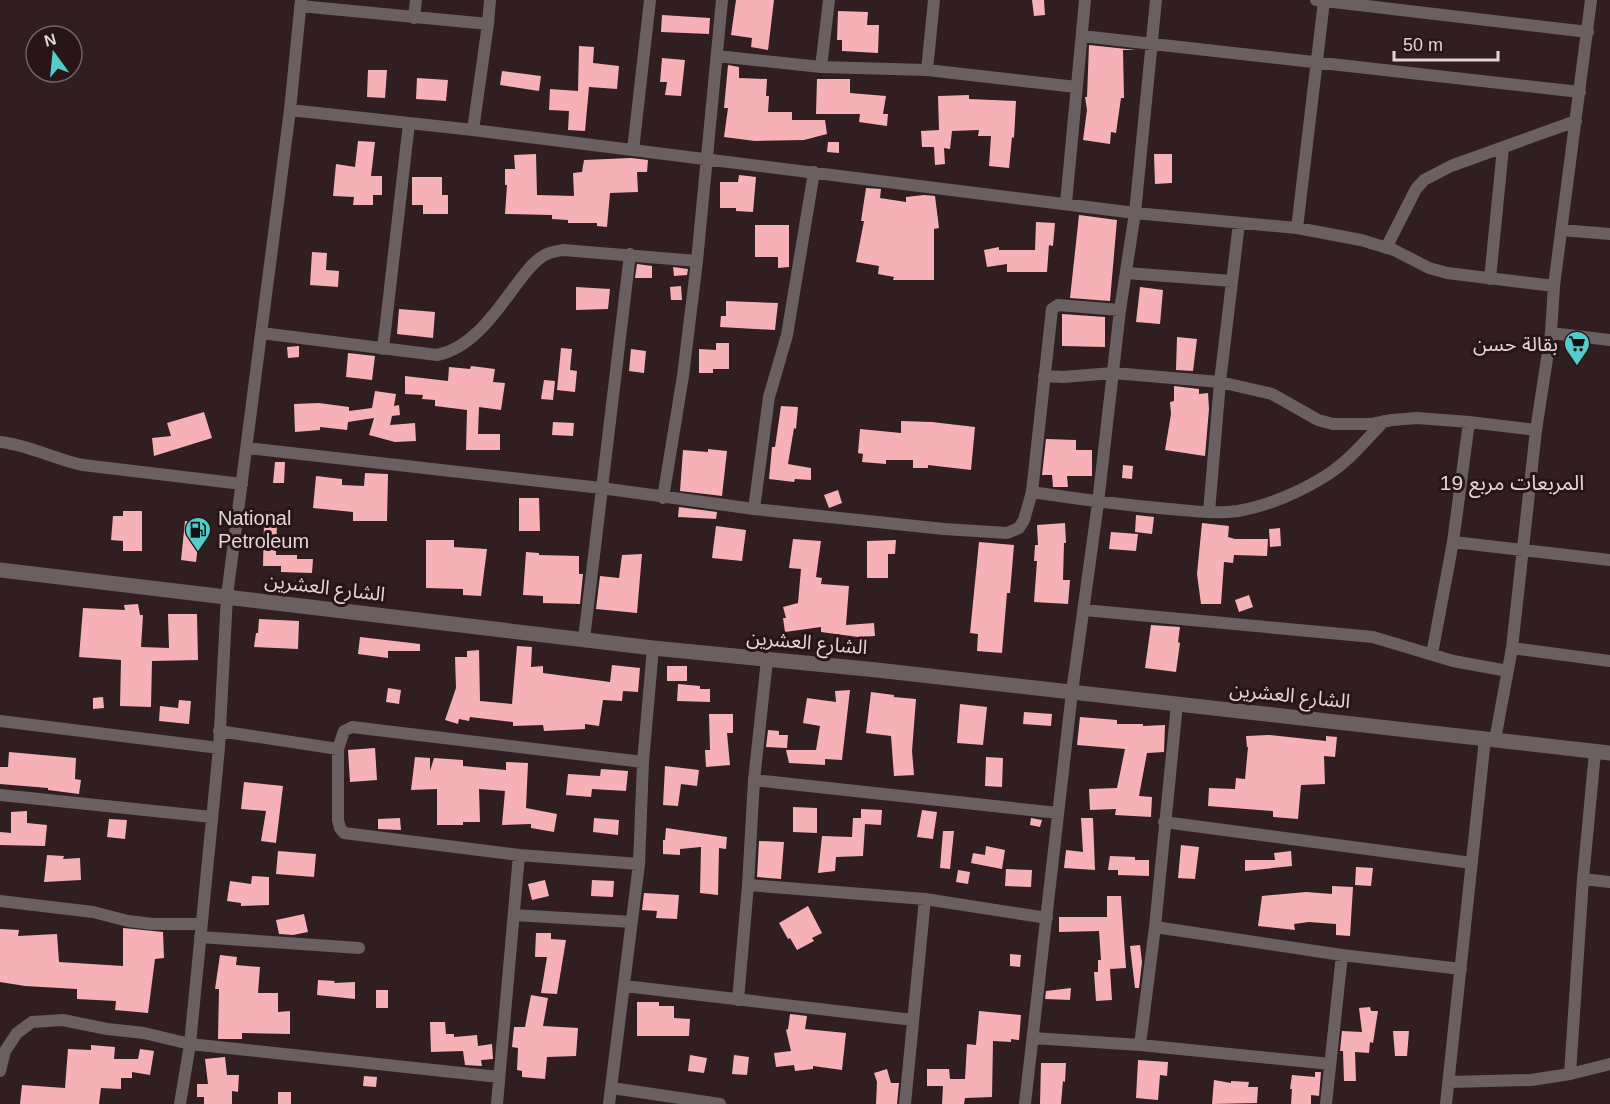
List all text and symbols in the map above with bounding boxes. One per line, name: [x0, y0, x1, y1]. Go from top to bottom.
north arrow: [24, 24, 84, 84]
scale bar: [1394, 24, 1498, 62]
text: N: [42, 30, 58, 50]
text: 50 m: [1403, 35, 1443, 55]
supermarket icon: بقالة حسن: [1562, 329, 1592, 367]
place label: بقالة حسن: [1473, 333, 1558, 356]
district label: المربعات مربع 19: [1440, 471, 1584, 498]
place label: National Petroleum: [218, 507, 309, 552]
fuel station icon: National Petroleum: [183, 515, 213, 553]
street label: الشارع العشرين: [263, 569, 386, 609]
street label: الشارع العشرين: [745, 626, 868, 662]
street label: الشارع العشرين: [1228, 678, 1351, 716]

